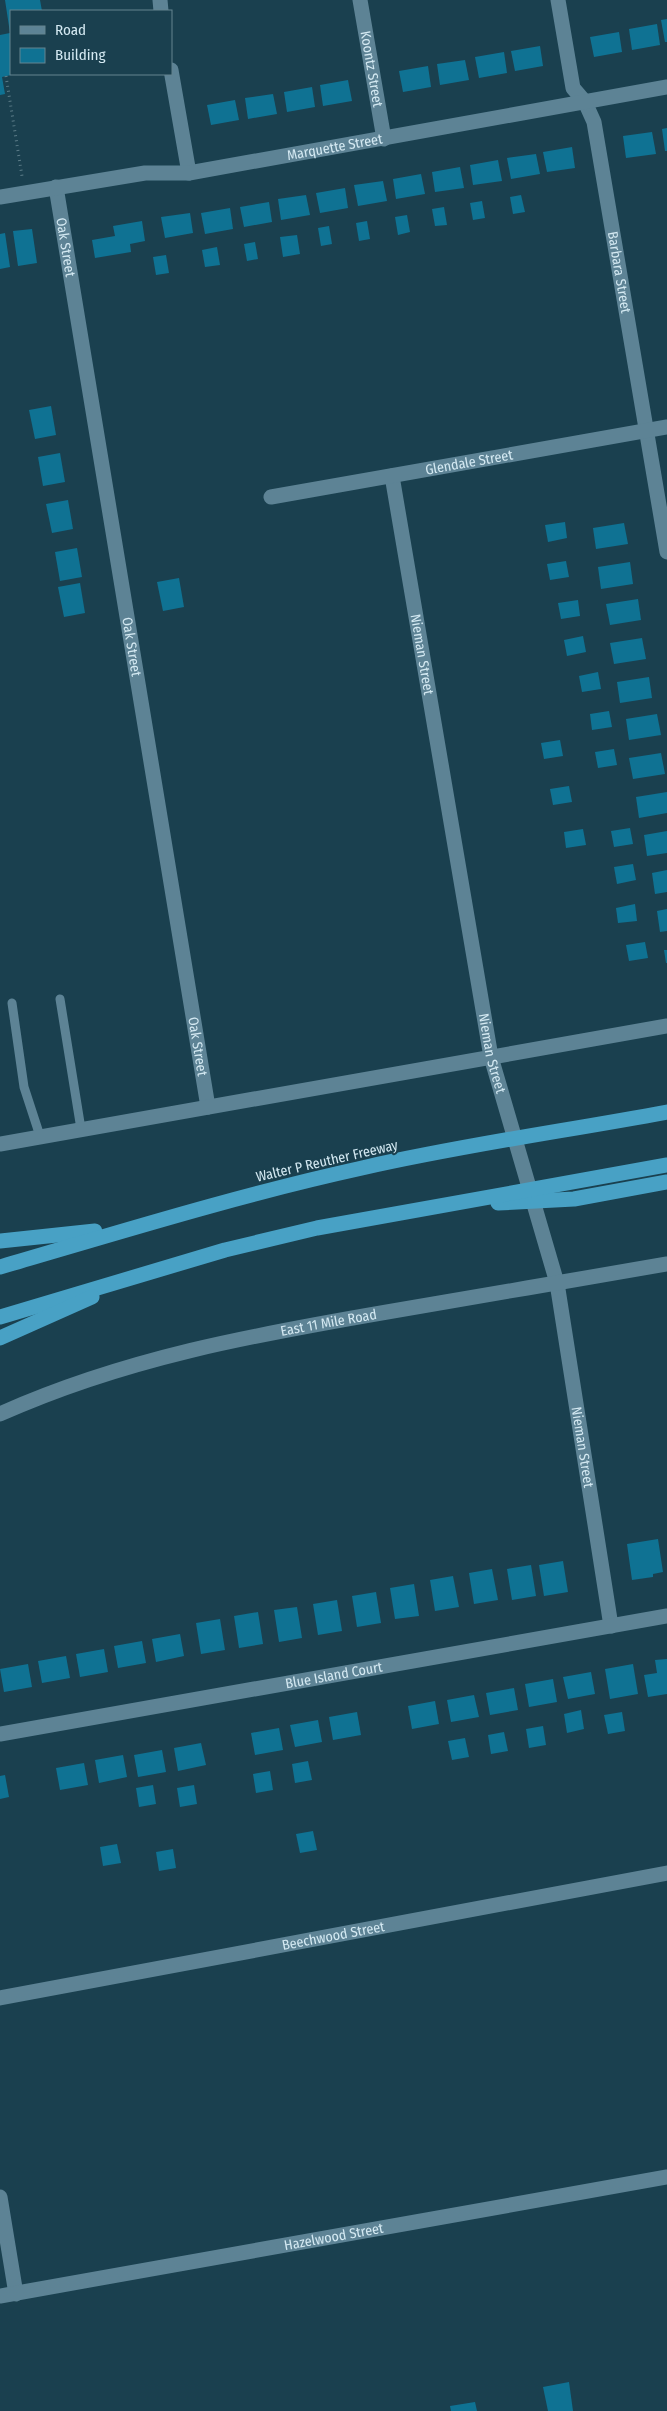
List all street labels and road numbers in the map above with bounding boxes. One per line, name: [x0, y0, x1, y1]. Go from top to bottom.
street label: Koontz Street: [357, 29, 387, 109]
street label: Marquette Street: [286, 130, 384, 164]
street label: Oak Street: [53, 216, 79, 278]
street label: Barbara Street: [604, 230, 635, 315]
street label: Glendale Street: [424, 446, 514, 478]
street label: Nieman Street: [407, 613, 438, 697]
street label: Oak Street: [119, 616, 145, 678]
street label: Nieman Street: [475, 1012, 510, 1096]
street label: Oak Street: [185, 1015, 211, 1078]
street label: Walter P Reuther Freeway: [254, 1136, 400, 1186]
street label: East 11 Mile Road: [279, 1305, 378, 1339]
street label: Nieman Street: [568, 1405, 598, 1489]
street label: Blue Island Court: [284, 1658, 384, 1692]
street label: Beechwood Street: [280, 1918, 386, 1953]
street label: Hazelwood Street: [283, 2219, 385, 2254]

